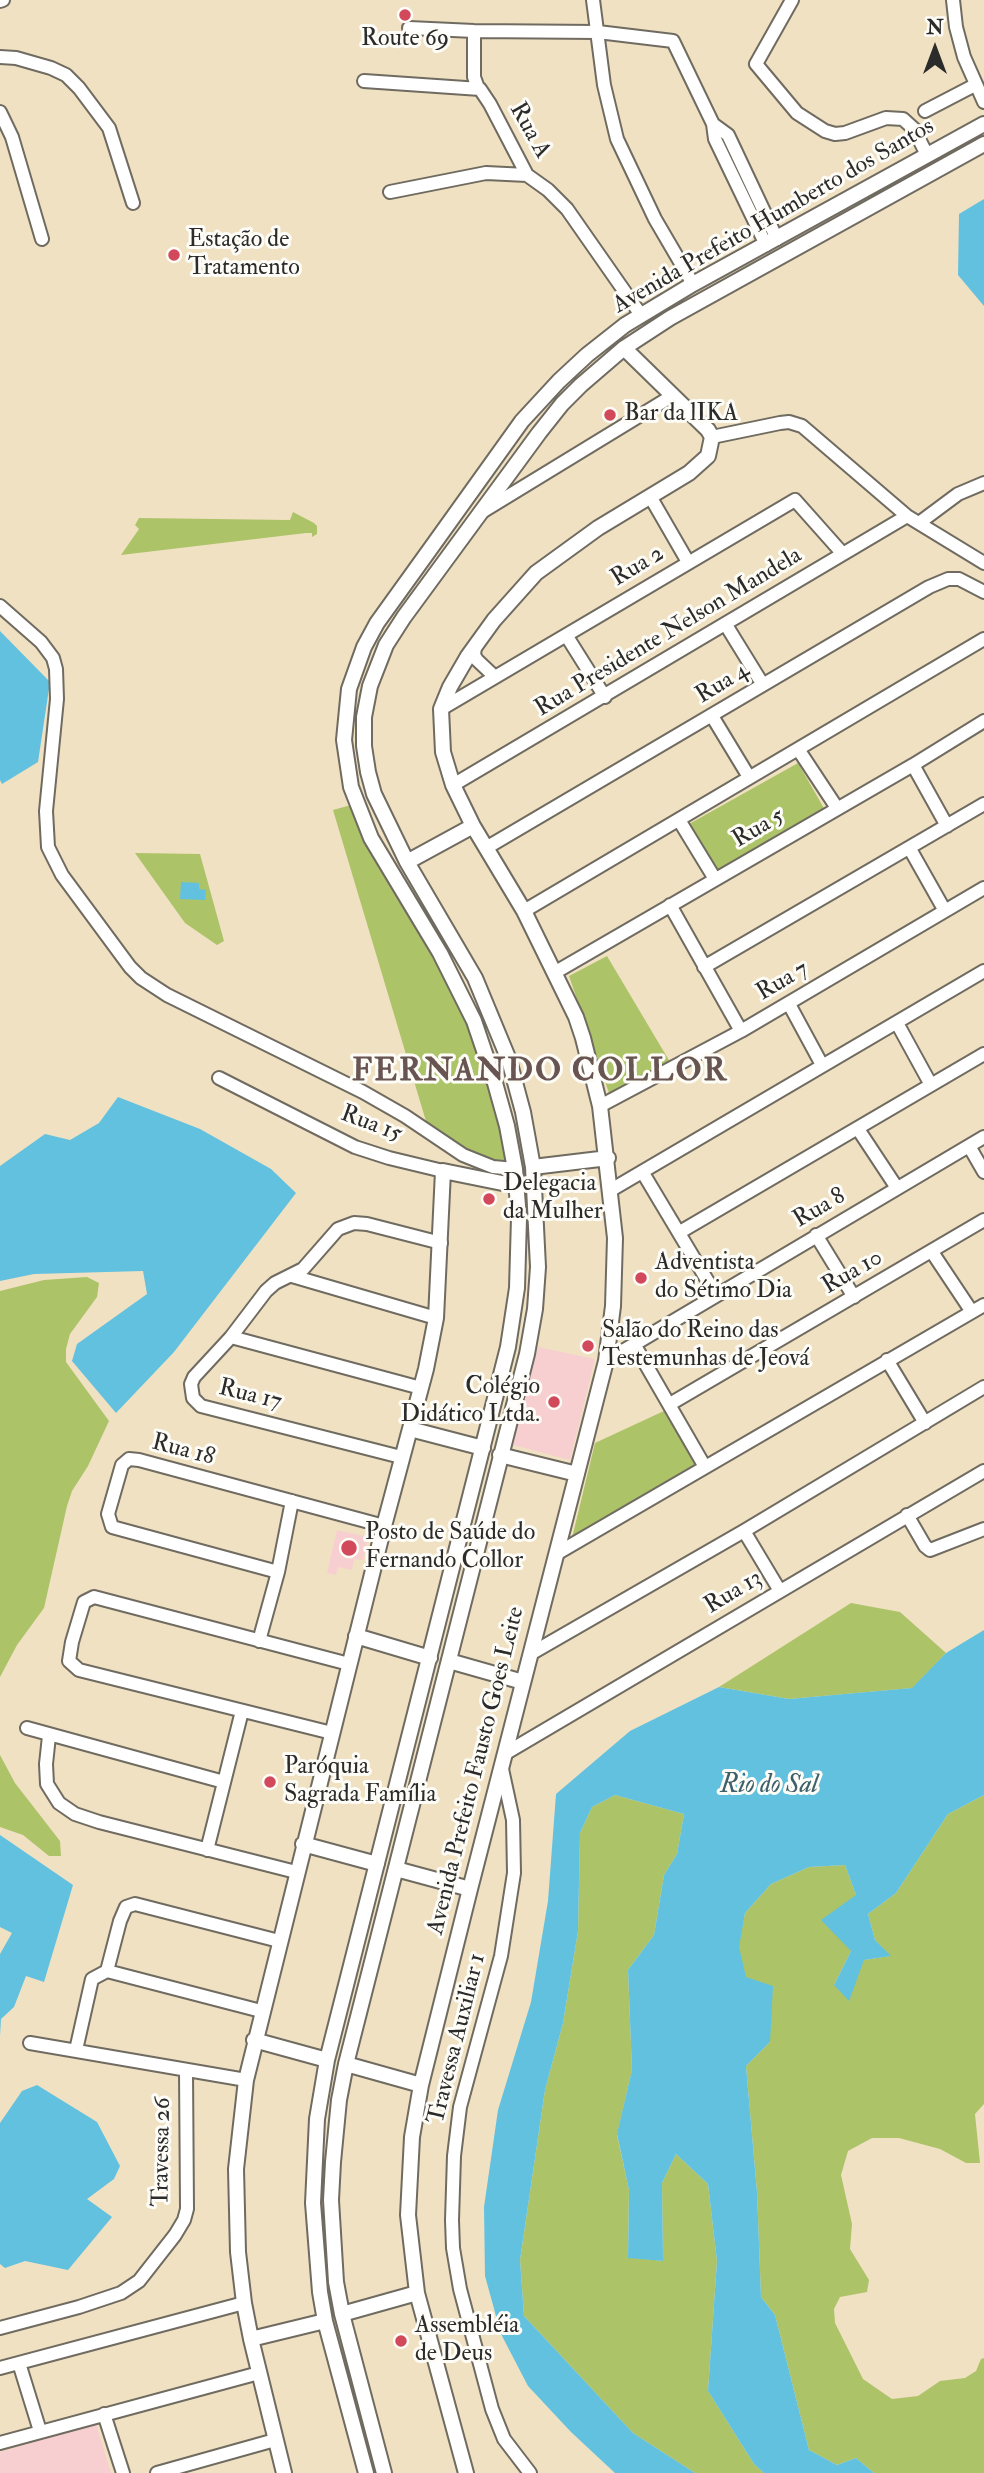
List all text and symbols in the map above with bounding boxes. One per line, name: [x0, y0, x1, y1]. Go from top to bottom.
marker: Route 69: [397, 7, 413, 23]
north arrow: [900, 14, 970, 84]
text: N: [926, 16, 944, 40]
place label: Route 69: [361, 26, 449, 54]
street label: Rua A: [502, 98, 556, 164]
street label: Avenida Prefeito Humberto dos Santos: [608, 113, 940, 321]
place label: Estação de Tratamento: [188, 227, 300, 283]
marker: Estação de Tratamento: [166, 247, 182, 263]
place label: Bar da lIKA: [624, 401, 738, 429]
marker: Bar da lIKA: [602, 407, 618, 423]
street label: Rua 2: [606, 540, 670, 594]
street label: Rua Presidente Nelson Mandela: [530, 542, 808, 724]
street label: Rua 4: [691, 657, 755, 711]
street label: Rua 5: [728, 803, 790, 855]
street label: Rua 7: [752, 956, 814, 1008]
district label: FERNANDO COLLOR: [354, 1054, 726, 1092]
street label: Rua 15: [336, 1100, 406, 1150]
place label: Delegacia da Mulher: [503, 1171, 603, 1227]
street label: Rua 8: [789, 1183, 851, 1235]
marker: Delegacia da Mulher: [481, 1191, 497, 1207]
street label: Rua 10: [818, 1244, 888, 1302]
place label: Adventista do Sétimo Dia: [655, 1250, 792, 1306]
marker: Adventista do Sétimo Dia: [633, 1270, 649, 1286]
place label: Salão do Reino das Testemunhas de Jeová: [602, 1318, 809, 1374]
marker: Salão do Reino das Testemunhas de Jeová: [580, 1338, 596, 1354]
street label: Rua 17: [216, 1374, 284, 1418]
place label: Colégio Didático Ltda.: [400, 1374, 540, 1430]
marker: Colégio Didático Ltda.: [546, 1394, 562, 1410]
street label: Rua 18: [148, 1429, 218, 1473]
place label: Posto de Saúde do Fernando Collor: [365, 1520, 535, 1576]
marker: Posto de Saúde do Fernando Collor: [339, 1538, 359, 1558]
street label: Rua 13: [700, 1565, 768, 1621]
street label: Avenida Prefeito Fausto Goes Leite: [422, 1604, 532, 1938]
place label: Paróquia Sagrada Família: [284, 1754, 436, 1810]
water label: Rio do Sal: [720, 1770, 818, 1802]
marker: Paróquia Sagrada Família: [262, 1774, 278, 1790]
street label: Travessa Auxiliar 1: [423, 1951, 493, 2127]
street label: Travessa 26: [148, 2097, 178, 2207]
place label: Assembléia de Deus: [415, 2313, 519, 2369]
marker: Assembléia de Deus: [393, 2333, 409, 2349]

